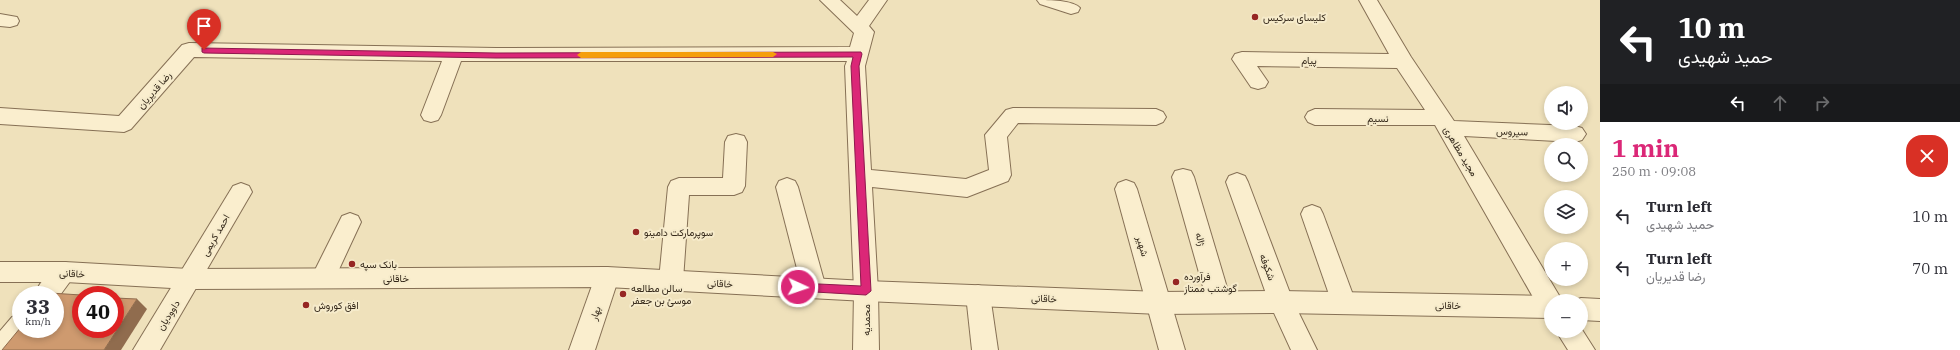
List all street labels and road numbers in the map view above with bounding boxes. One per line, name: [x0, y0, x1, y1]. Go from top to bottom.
street label: پیام: [1301, 54, 1317, 68]
street label: رضا قدیریان: [134, 69, 174, 112]
street label: نسیم: [1367, 112, 1389, 125]
street label: مجید مظاهری: [1441, 124, 1481, 179]
street label: سیروس: [1496, 124, 1528, 139]
street label: احمد کریمی: [198, 212, 233, 258]
street label: ژاله: [1192, 231, 1209, 248]
street label: شهیر: [1133, 233, 1152, 258]
street label: شکوفه: [1257, 252, 1278, 282]
street label: خاقانی: [59, 266, 86, 281]
street label: خاقانی: [383, 272, 409, 285]
street label: خاقانی: [707, 276, 734, 291]
street label: خاقانی: [1031, 292, 1057, 305]
street label: داوودیان: [154, 298, 183, 333]
street label: خاقانی: [1435, 299, 1461, 312]
street label: بهار: [587, 304, 604, 323]
street label: محمدیه: [860, 304, 873, 336]

